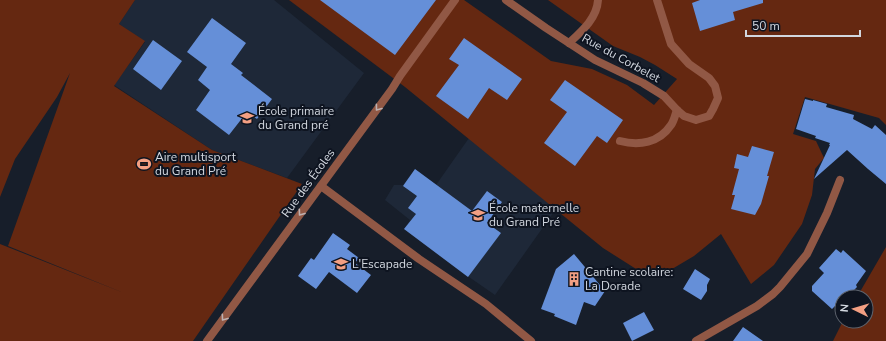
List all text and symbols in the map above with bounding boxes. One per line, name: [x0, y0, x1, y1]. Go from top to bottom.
scale bar: [746, 12, 860, 38]
text: 50 m: [752, 18, 780, 34]
street label: Rue du Corbelet: [579, 30, 664, 86]
place label: École primaire du Grand pré: [258, 103, 334, 133]
one-way arrow: [376, 103, 383, 110]
school or university icon: École primaire du Grand pré: [239, 110, 255, 126]
street label: Rue des Écoles: [278, 145, 338, 221]
place label: Aire multisport du Grand Pré: [155, 149, 237, 179]
sports icon: Aire multisport du Grand Pré: [136, 156, 152, 172]
place label: École maternelle du Grand Pré: [489, 200, 579, 230]
school or university icon: École maternelle du Grand Pré: [470, 207, 486, 223]
one-way arrow: [299, 209, 306, 216]
school or university icon: L'Escapade: [333, 256, 349, 272]
place label: L'Escapade: [352, 256, 412, 272]
place label: Cantine scolaire: La Dorade: [585, 264, 673, 294]
building icon: Cantine scolaire: La Dorade: [566, 271, 582, 287]
north arrow: [834, 289, 874, 329]
text: N: [837, 303, 852, 313]
one-way arrow: [222, 313, 229, 320]

